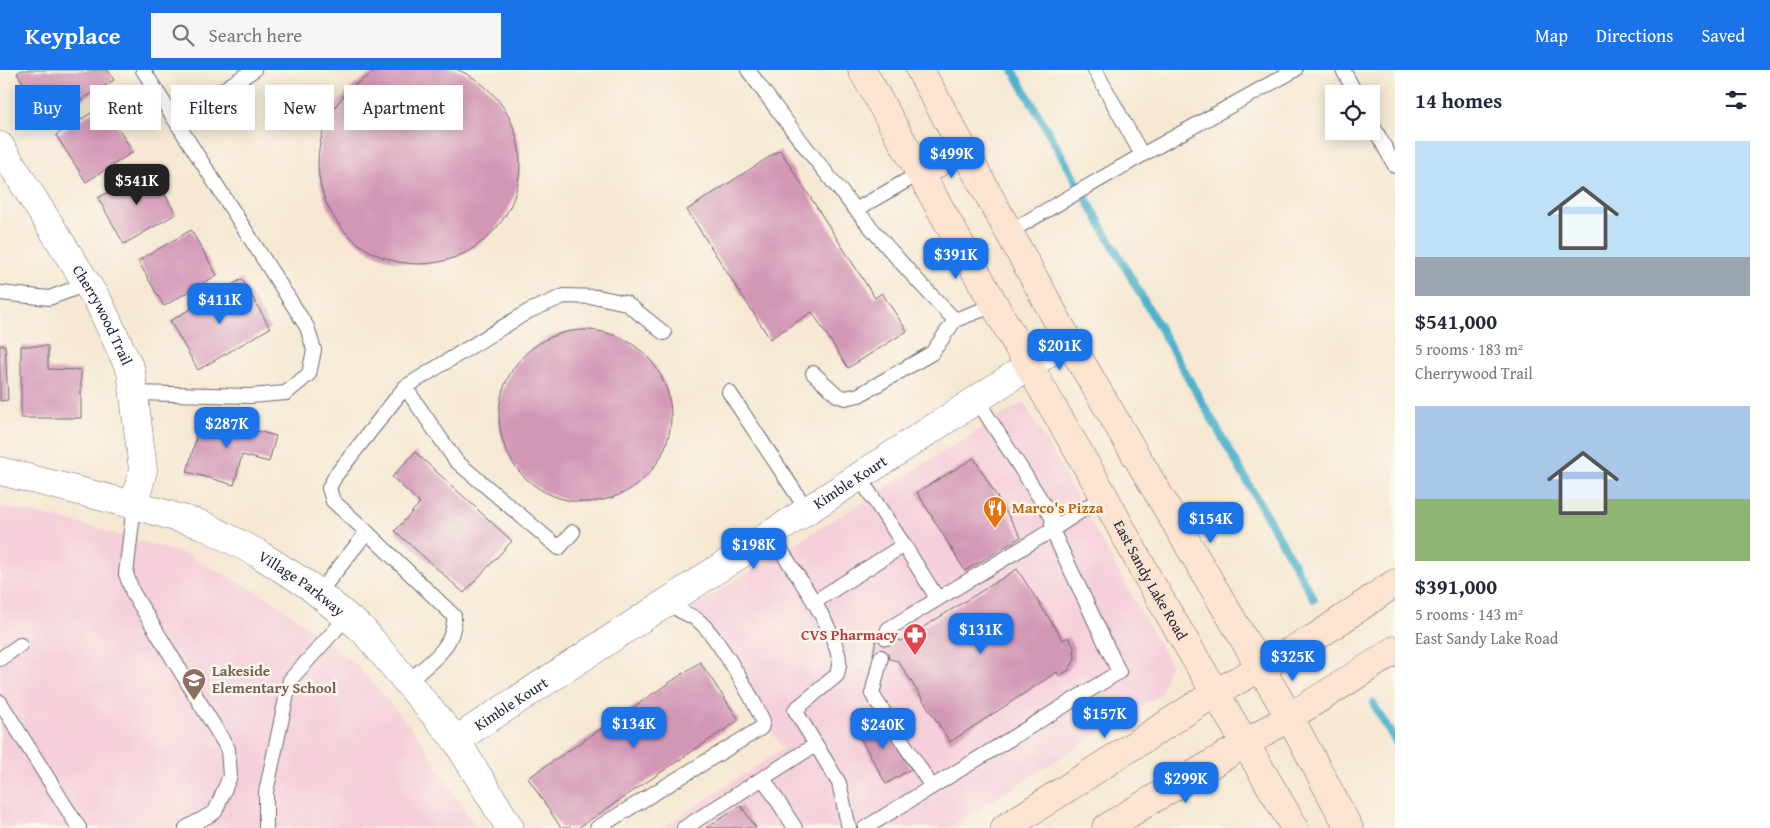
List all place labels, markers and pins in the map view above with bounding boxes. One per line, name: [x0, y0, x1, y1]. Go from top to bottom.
pin: $499K: [917, 136, 987, 179]
pin: $541K: [102, 164, 172, 206]
pin: $391K: [921, 238, 991, 280]
pin: $411K: [185, 282, 255, 325]
pin: $201K: [1025, 328, 1095, 371]
pin: $287K: [192, 406, 262, 449]
restaurant icon: Marco's Pizza: [982, 495, 1008, 529]
place label: Marco's Pizza: [1012, 497, 1104, 518]
pin: $154K: [1176, 502, 1246, 544]
pin: $198K: [719, 528, 789, 570]
pin: $131K: [946, 612, 1016, 655]
pharmacy icon: CVS Pharmacy: [902, 622, 928, 656]
place label: CVS Pharmacy: [801, 624, 898, 645]
pin: $325K: [1258, 640, 1328, 682]
place label: Lakeside Elementary School: [212, 660, 337, 698]
school or university icon: Lakeside Elementary School: [181, 667, 207, 701]
pin: $157K: [1070, 696, 1140, 739]
pin: $134K: [599, 706, 669, 749]
pin: $240K: [848, 708, 918, 750]
pin: $299K: [1151, 762, 1221, 804]

